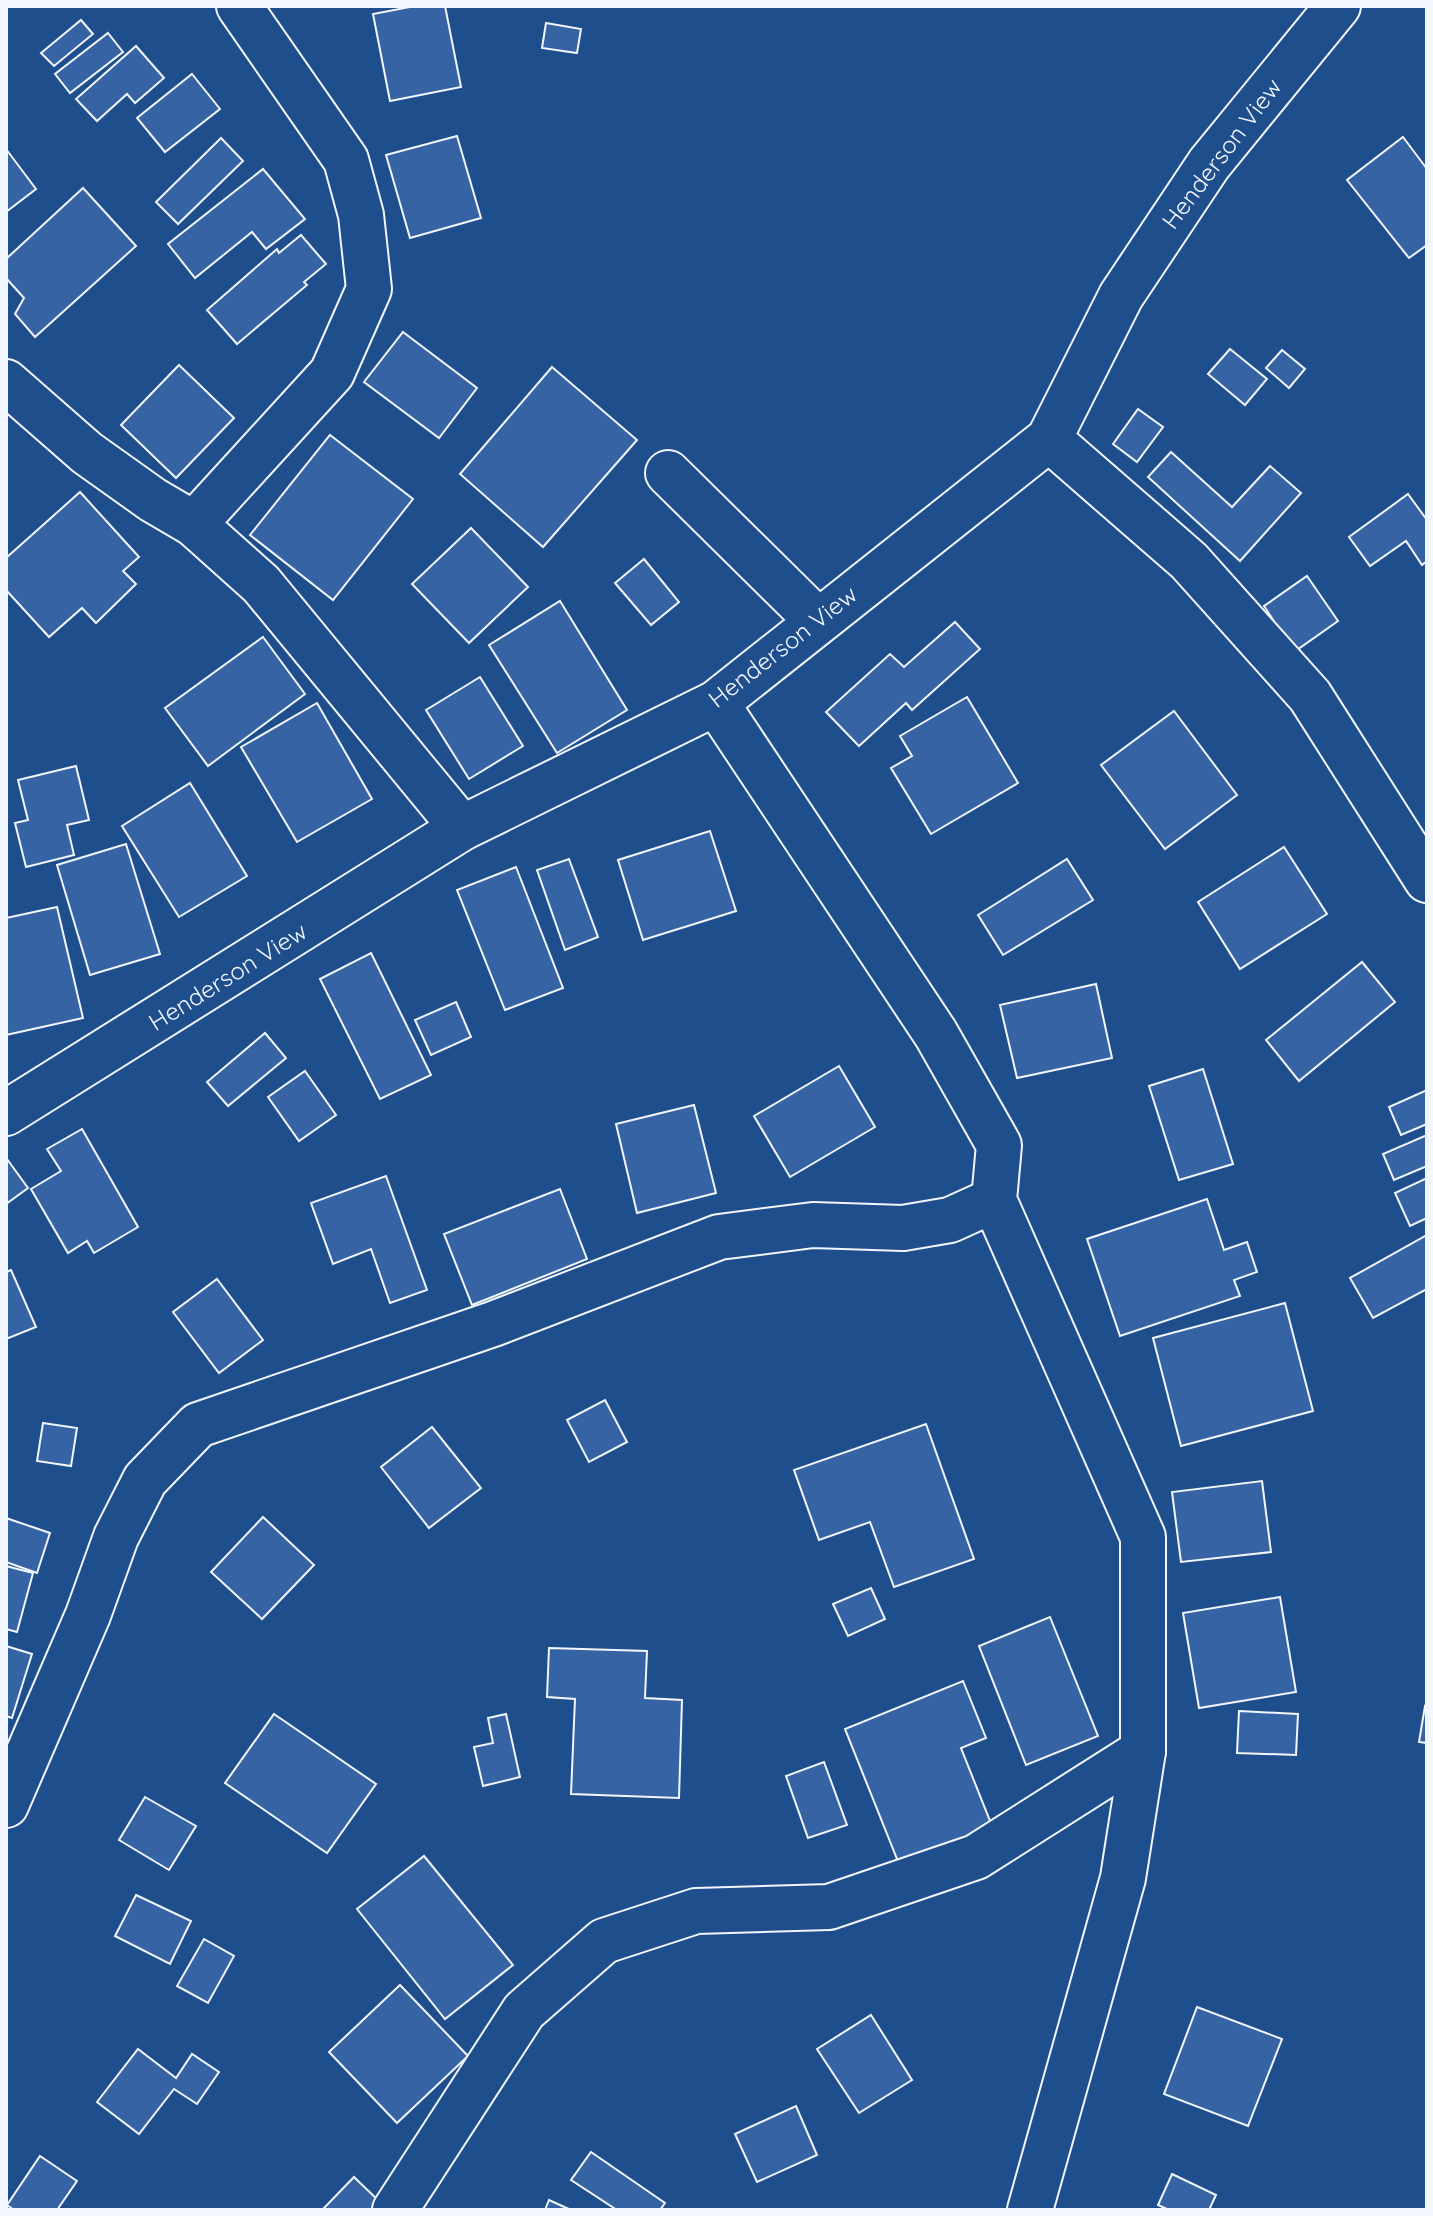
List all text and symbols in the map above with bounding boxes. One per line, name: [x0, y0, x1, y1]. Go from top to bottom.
street label: Henderson View: [1155, 72, 1288, 235]
street label: Henderson View: [702, 579, 863, 714]
street label: Henderson View: [143, 915, 312, 1037]

